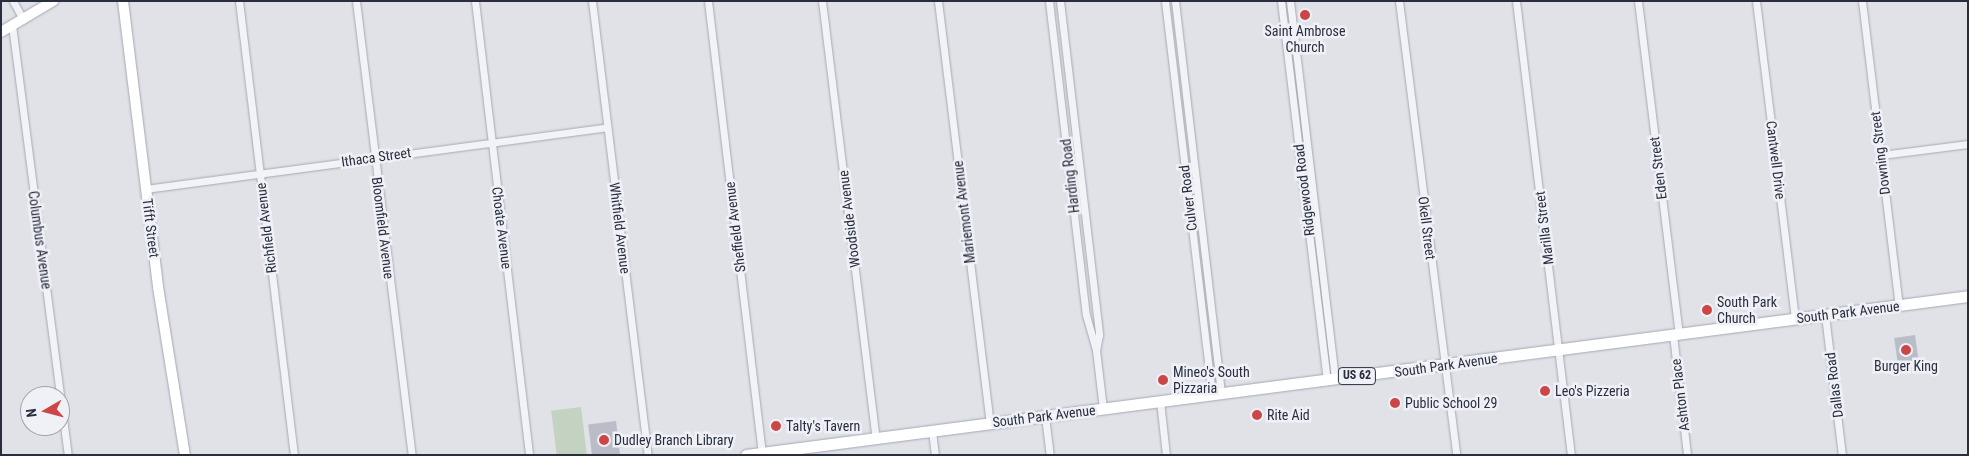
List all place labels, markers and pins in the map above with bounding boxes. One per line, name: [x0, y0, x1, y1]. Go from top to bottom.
marker: Saint Ambrose Church: [1299, 9, 1311, 21]
place label: Saint Ambrose Church: [1265, 23, 1345, 56]
place label: South Park Church: [1717, 294, 1777, 326]
marker: South Park Church: [1701, 304, 1713, 316]
marker: Burger King: [1900, 344, 1912, 356]
place label: Burger King: [1874, 358, 1938, 374]
place label: Mineo's South Pizzaria: [1173, 364, 1250, 397]
marker: Mineo's South Pizzaria: [1157, 374, 1169, 386]
place label: Leo's Pizzeria: [1555, 383, 1630, 399]
marker: Leo's Pizzeria: [1539, 385, 1551, 397]
place label: Public School 29: [1405, 395, 1497, 411]
marker: Public School 29: [1389, 397, 1401, 409]
place label: Rite Aid: [1267, 407, 1310, 423]
marker: Rite Aid: [1251, 409, 1263, 421]
place label: Talty's Tavern: [786, 418, 861, 434]
marker: Talty's Tavern: [770, 420, 782, 432]
place label: Dudley Branch Library: [614, 432, 734, 448]
marker: Dudley Branch Library: [598, 434, 610, 446]

